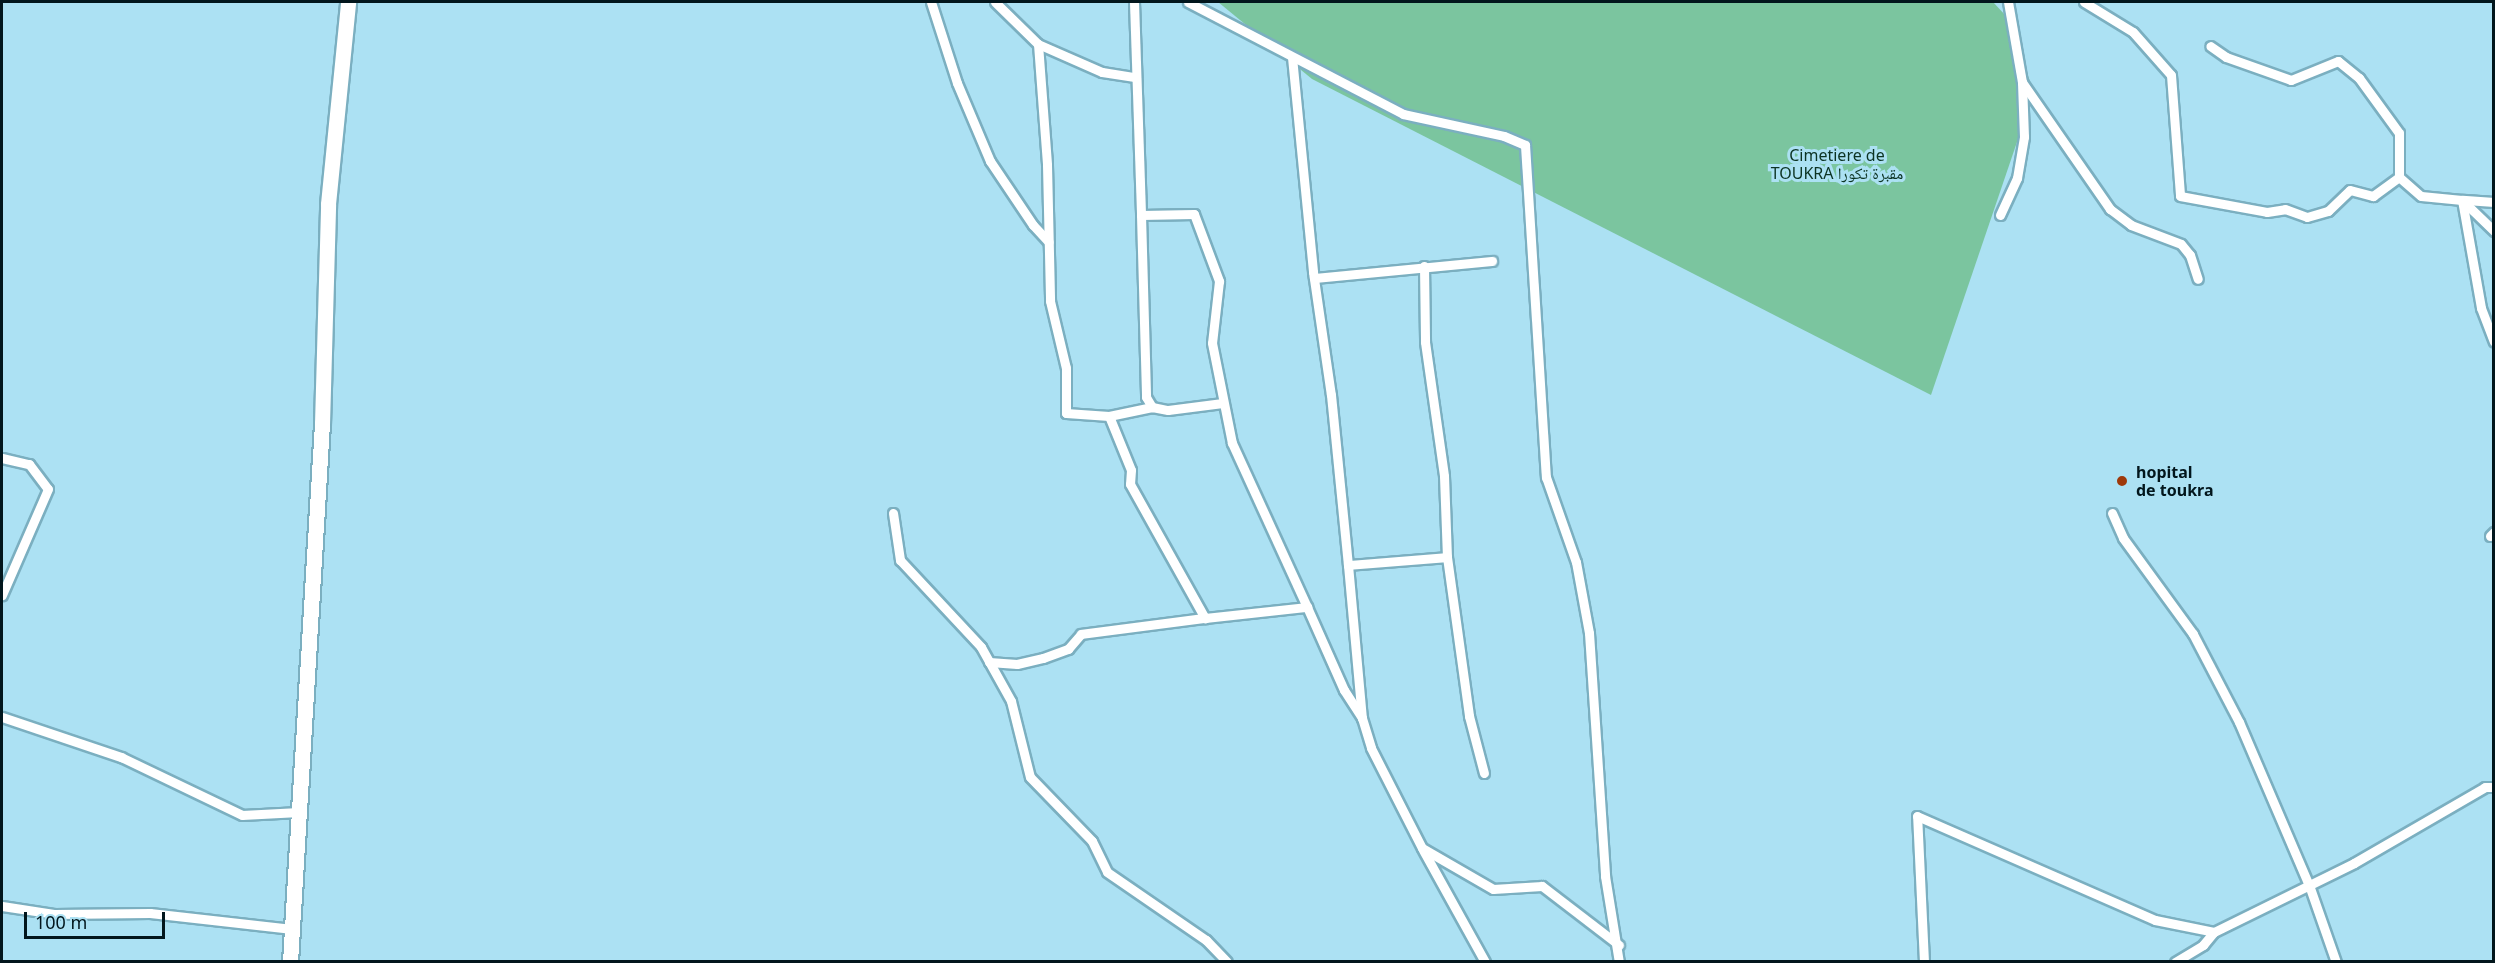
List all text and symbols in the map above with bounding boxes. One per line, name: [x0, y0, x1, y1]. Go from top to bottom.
park label: Cimetiere de TOUKRA مقبرة تكورا: [1771, 145, 1903, 183]
place label: hopital de toukra: [2136, 462, 2214, 500]
marker: hopital de toukra: [2113, 472, 2131, 490]
scale bar: [27, 900, 168, 938]
text: 100 m: [35, 910, 87, 934]

